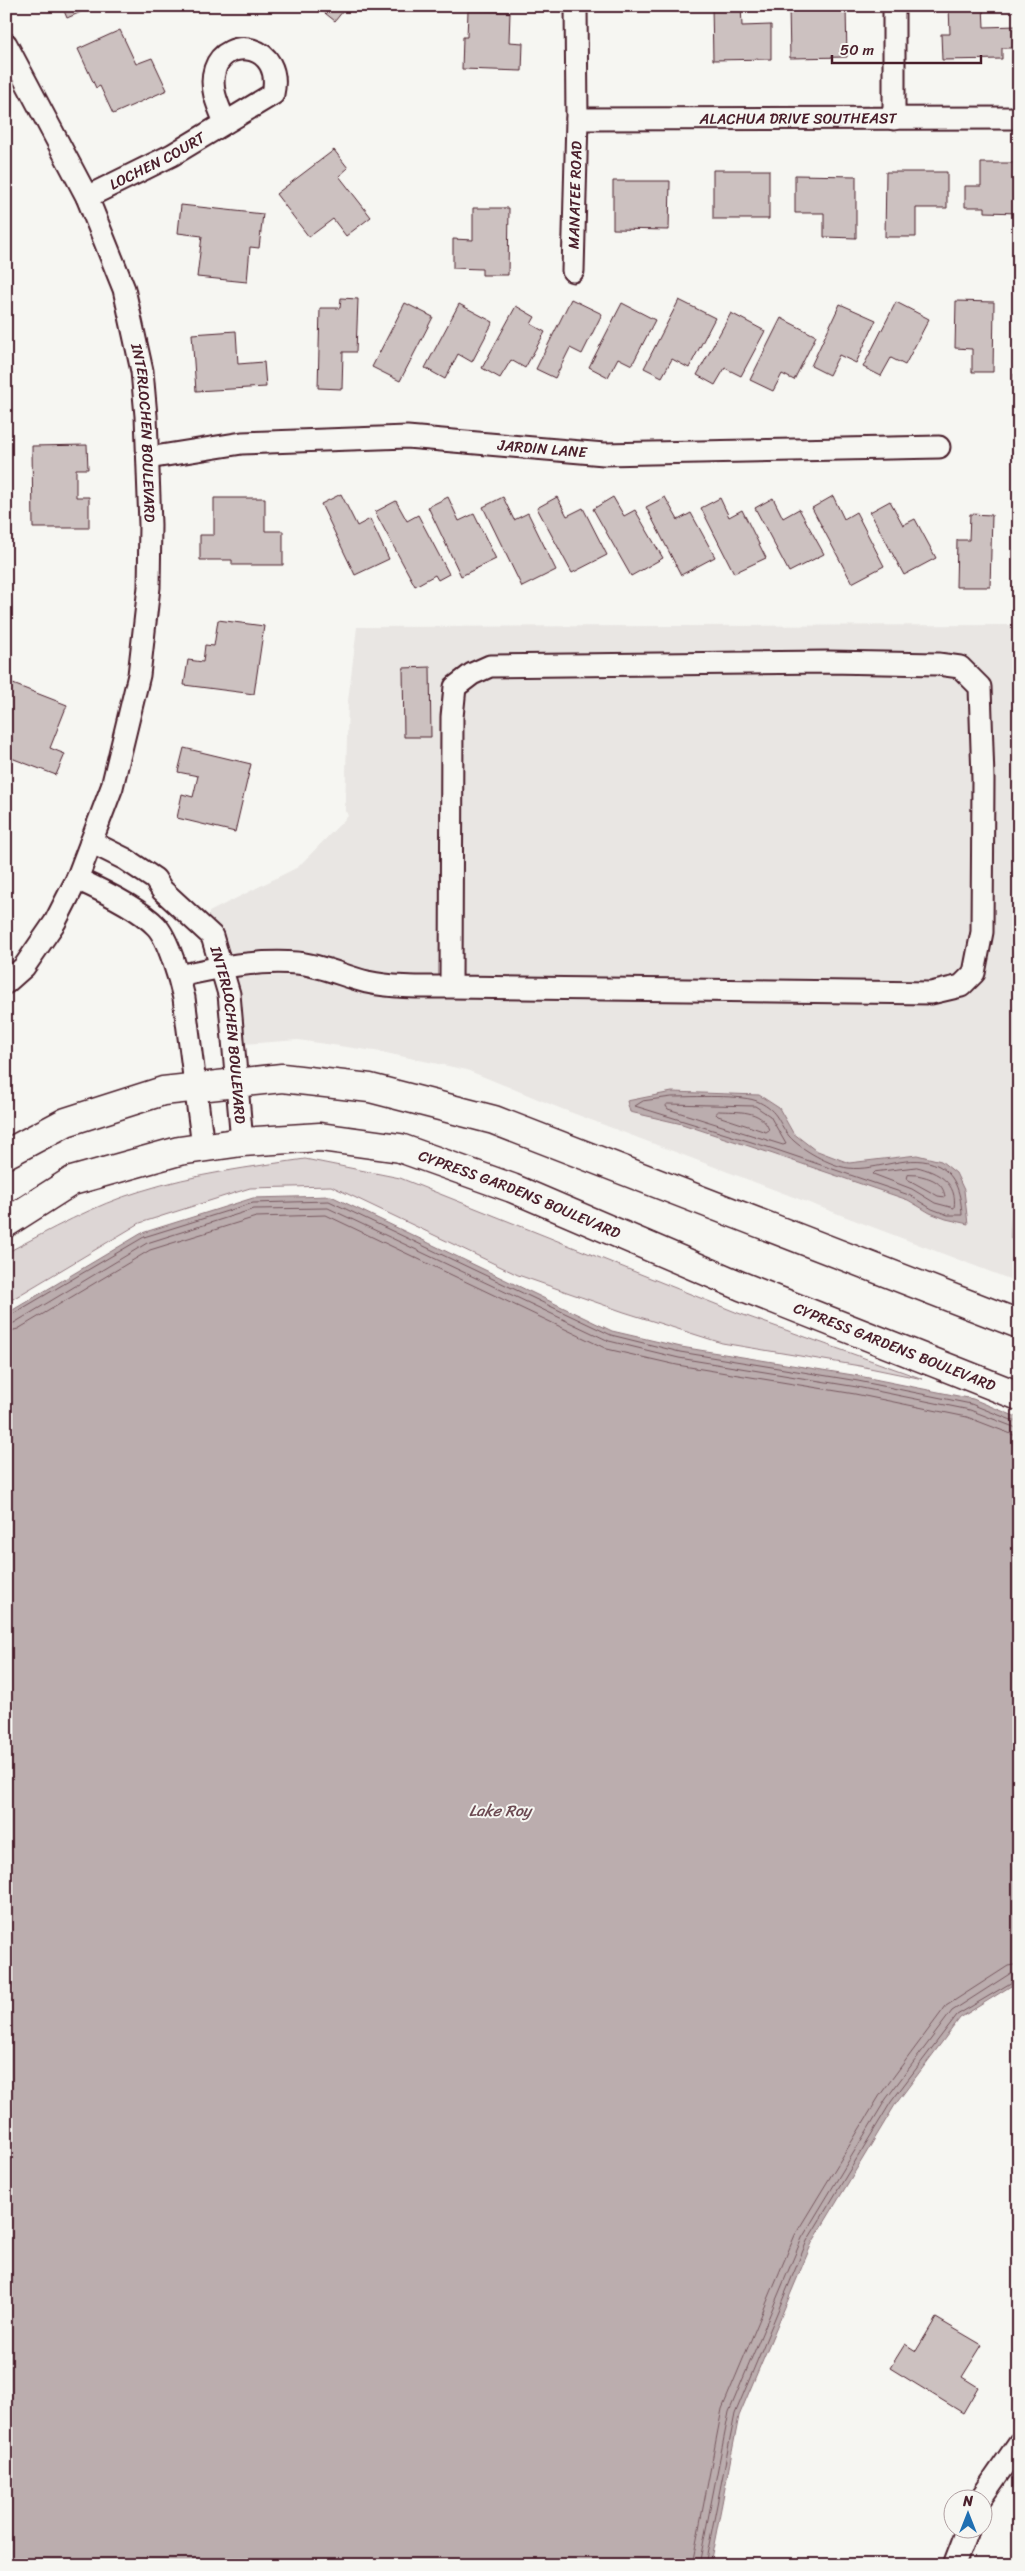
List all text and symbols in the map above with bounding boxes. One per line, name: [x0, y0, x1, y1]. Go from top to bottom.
scale bar: [832, 32, 981, 64]
text: 50 m: [840, 37, 875, 63]
street label: ALACHUA DRIVE SOUTHEAST: [699, 105, 897, 132]
street label: LOCHEN COURT: [105, 124, 212, 197]
street label: MANATEE ROAD: [561, 141, 589, 249]
street label: INTERLOCHEN BOULEVARD: [123, 340, 163, 523]
street label: JARDIN LANE: [496, 432, 590, 466]
street label: INTERLOCHEN BOULEVARD: [202, 942, 253, 1125]
street label: CYPRESS GARDENS BOULEVARD: [415, 1143, 625, 1246]
street label: CYPRESS GARDENS BOULEVARD: [790, 1295, 999, 1398]
water label: Lake Roy: [469, 1796, 534, 1825]
north arrow: [942, 2488, 992, 2538]
text: N: [962, 2489, 973, 2514]

